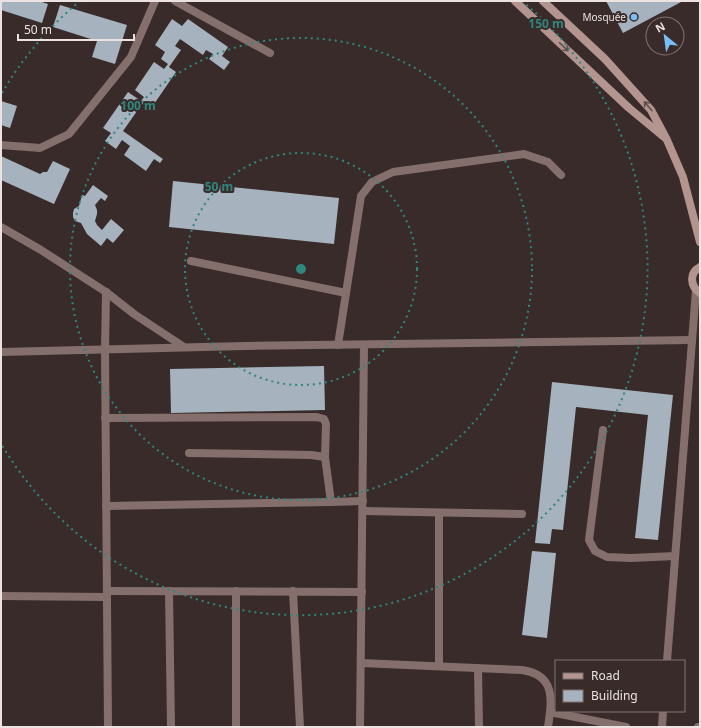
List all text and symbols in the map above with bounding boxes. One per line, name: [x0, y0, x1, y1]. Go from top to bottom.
place label: Mosquée: [582, 10, 626, 24]
marker: Mosquée: [629, 12, 639, 22]
text: 150 m: [528, 15, 564, 32]
scale bar: [18, 16, 134, 42]
north arrow: [645, 16, 685, 56]
text: N: [652, 18, 667, 36]
text: 50 m: [24, 21, 52, 38]
one-way arrow: [559, 42, 569, 51]
text: 100 m: [120, 97, 156, 114]
one-way arrow: [643, 101, 652, 112]
text: 50 m: [205, 178, 233, 195]
centre of rings: [294, 262, 308, 276]
legend: [555, 660, 685, 712]
text: Road: [591, 667, 620, 684]
text: Building: [591, 687, 638, 704]

